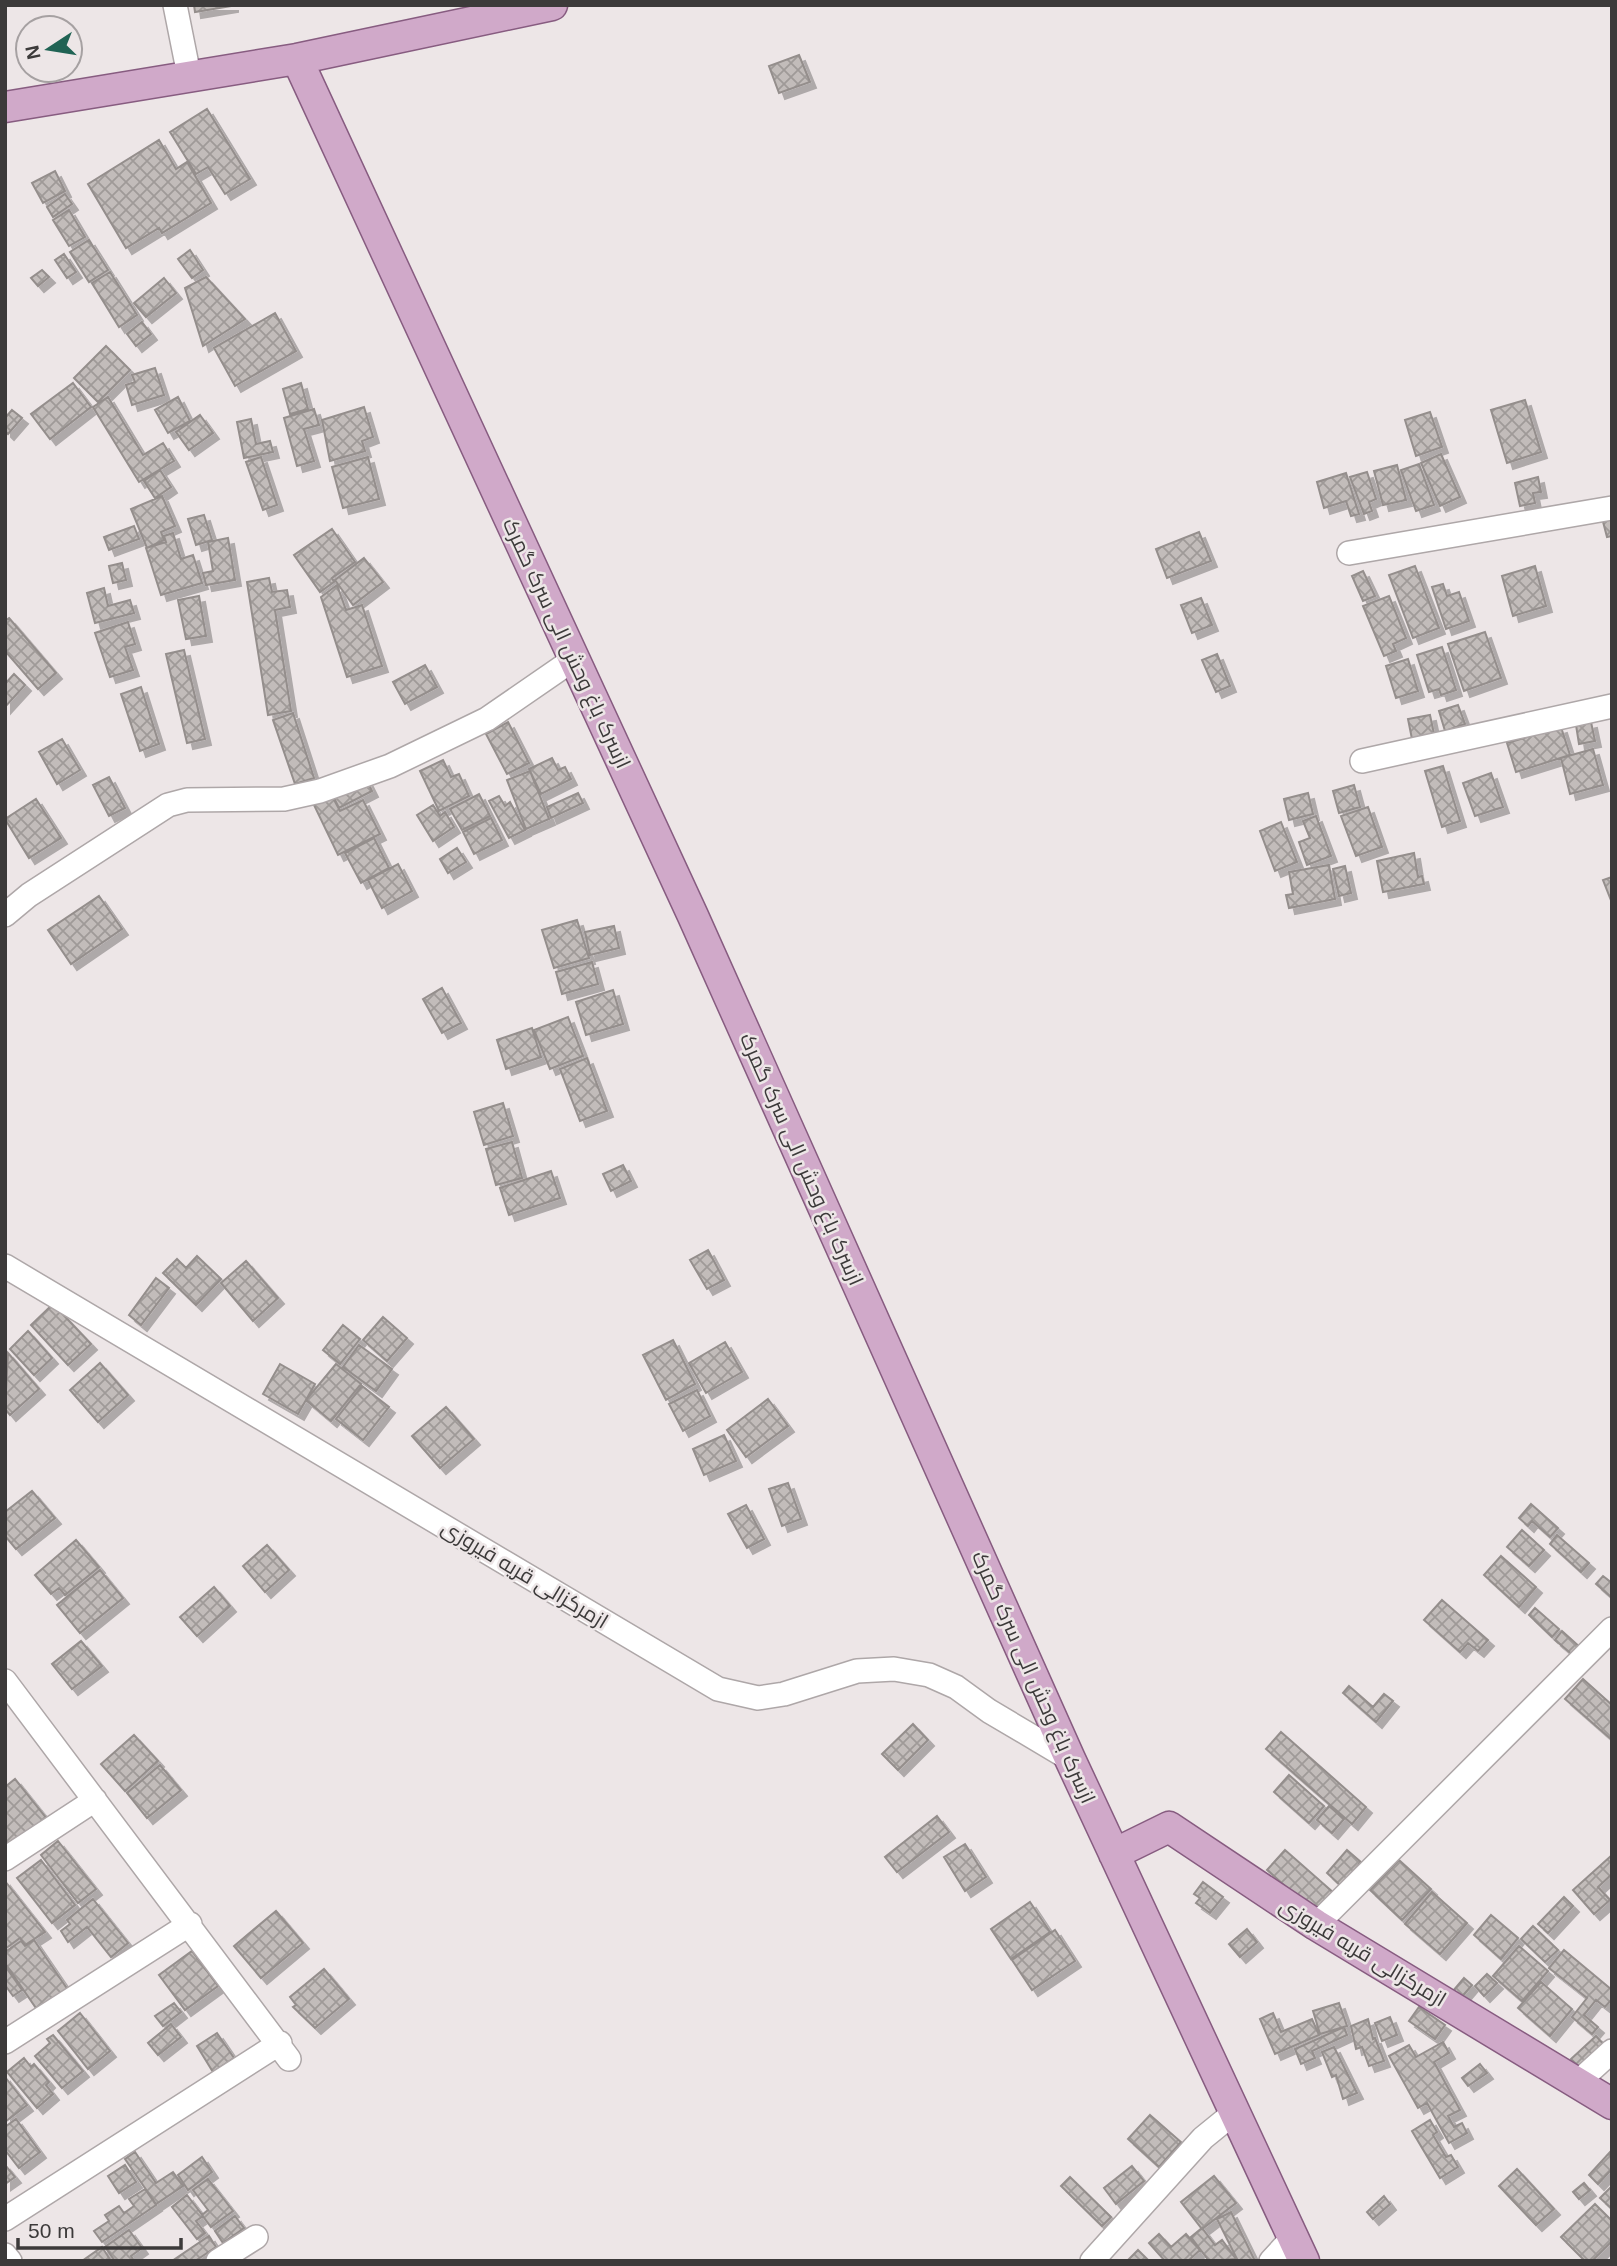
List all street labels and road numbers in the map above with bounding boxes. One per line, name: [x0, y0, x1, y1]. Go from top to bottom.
street label: ازسرک باغ وحش الی سرک گمرک: [496, 514, 635, 773]
street label: ازسرک باغ وحش الی سرک گمرک: [733, 1029, 868, 1290]
street label: ازمرکزالی قریه فیروزی: [437, 1515, 612, 1634]
street label: ازسرک باغ وحش الی سرک گمرک: [965, 1547, 1100, 1808]
street label: ازمرکزالی قریه فیروزی: [1275, 1893, 1450, 2012]

